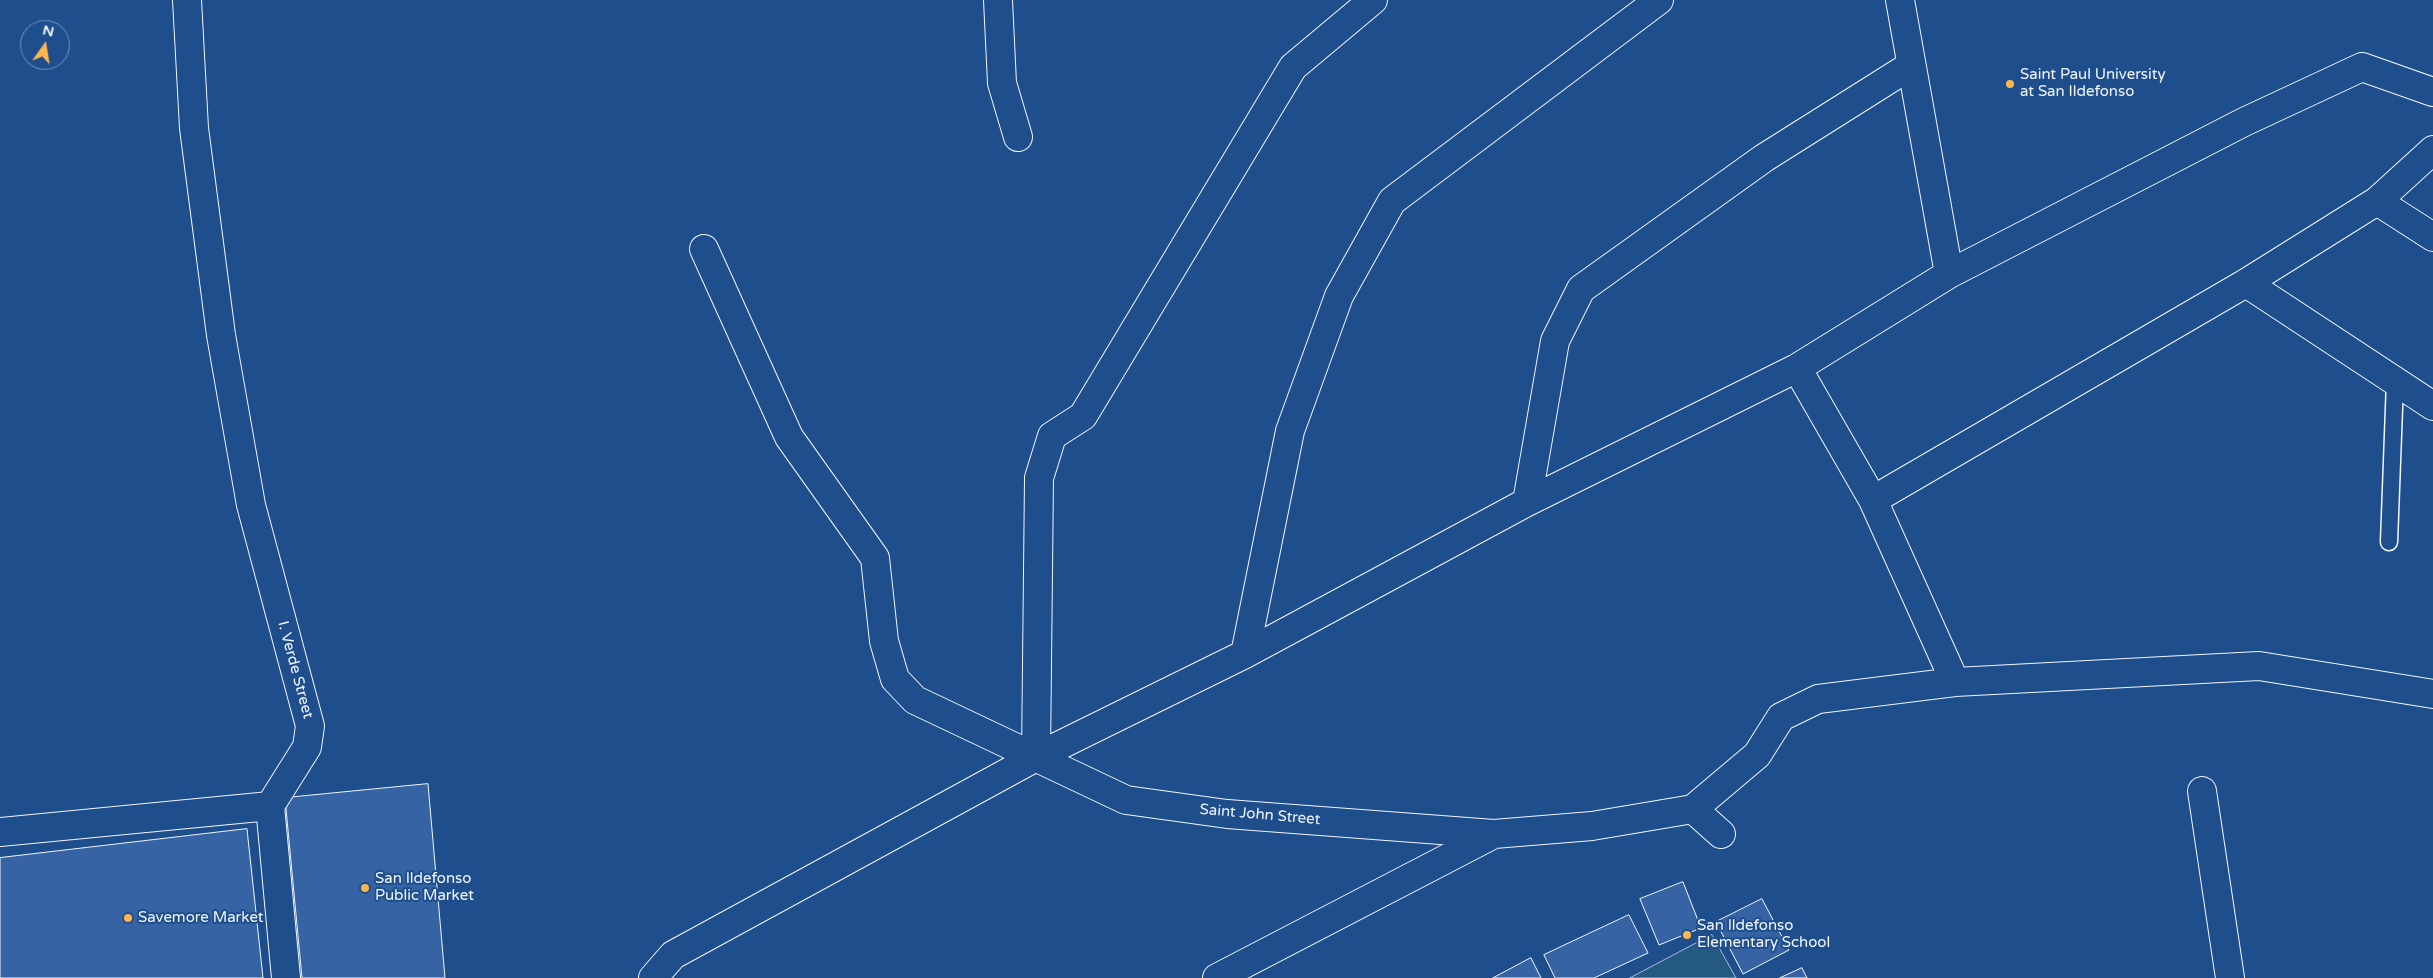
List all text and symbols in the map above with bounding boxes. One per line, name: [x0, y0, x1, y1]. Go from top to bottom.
north arrow: [20, 20, 70, 70]
text: N: [41, 21, 56, 40]
place label: Saint Paul University at San Ildefonso: [2020, 66, 2166, 101]
marker: Saint Paul University at San Ildefonso: [2004, 78, 2016, 90]
street label: I. Verde Street: [273, 619, 317, 721]
street label: Saint John Street: [1199, 801, 1321, 829]
place label: San Ildefonso Public Market: [375, 870, 474, 905]
marker: San Ildefonso Public Market: [359, 882, 371, 894]
place label: Savemore Market: [138, 909, 264, 927]
marker: Savemore Market: [122, 912, 134, 924]
place label: San Ildefonso Elementary School: [1697, 917, 1830, 952]
marker: San Ildefonso Elementary School: [1681, 929, 1693, 941]

